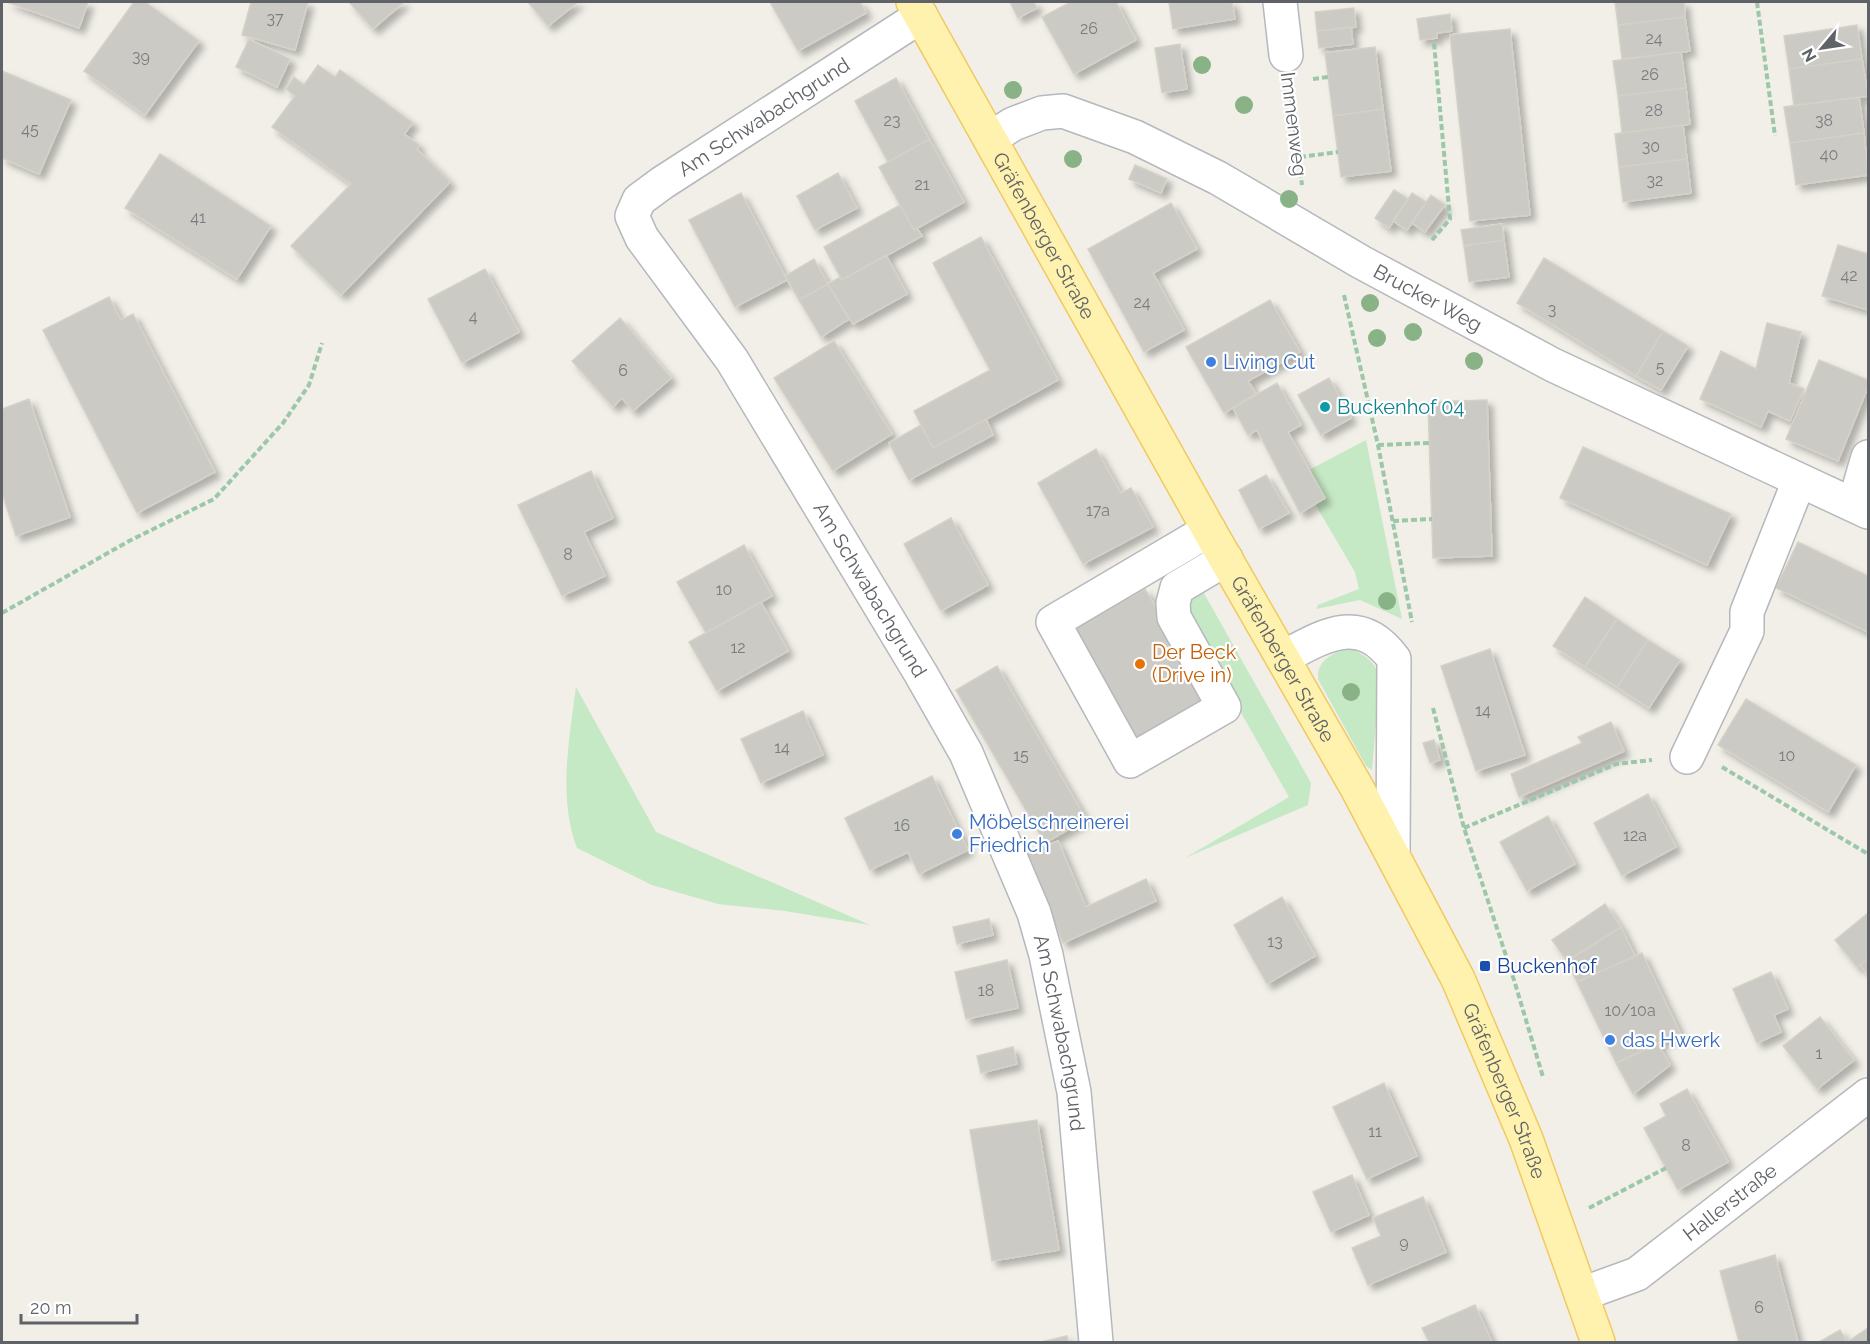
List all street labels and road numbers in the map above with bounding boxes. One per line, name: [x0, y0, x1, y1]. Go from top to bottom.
street label: Am Schwabachgrund: [674, 53, 854, 181]
street label: Immenweg: [1276, 70, 1312, 178]
street label: Gräfenberger Straße: [988, 148, 1101, 324]
street label: Brucker Weg: [1369, 259, 1486, 337]
street label: Am Schwabachgrund: [808, 498, 932, 681]
street label: Gräfenberger Straße: [1226, 572, 1340, 747]
street label: Am Schwabachgrund: [1029, 932, 1089, 1132]
street label: Gräfenberger Straße: [1458, 999, 1551, 1182]
street label: Hallerstraße: [1678, 1158, 1782, 1246]

